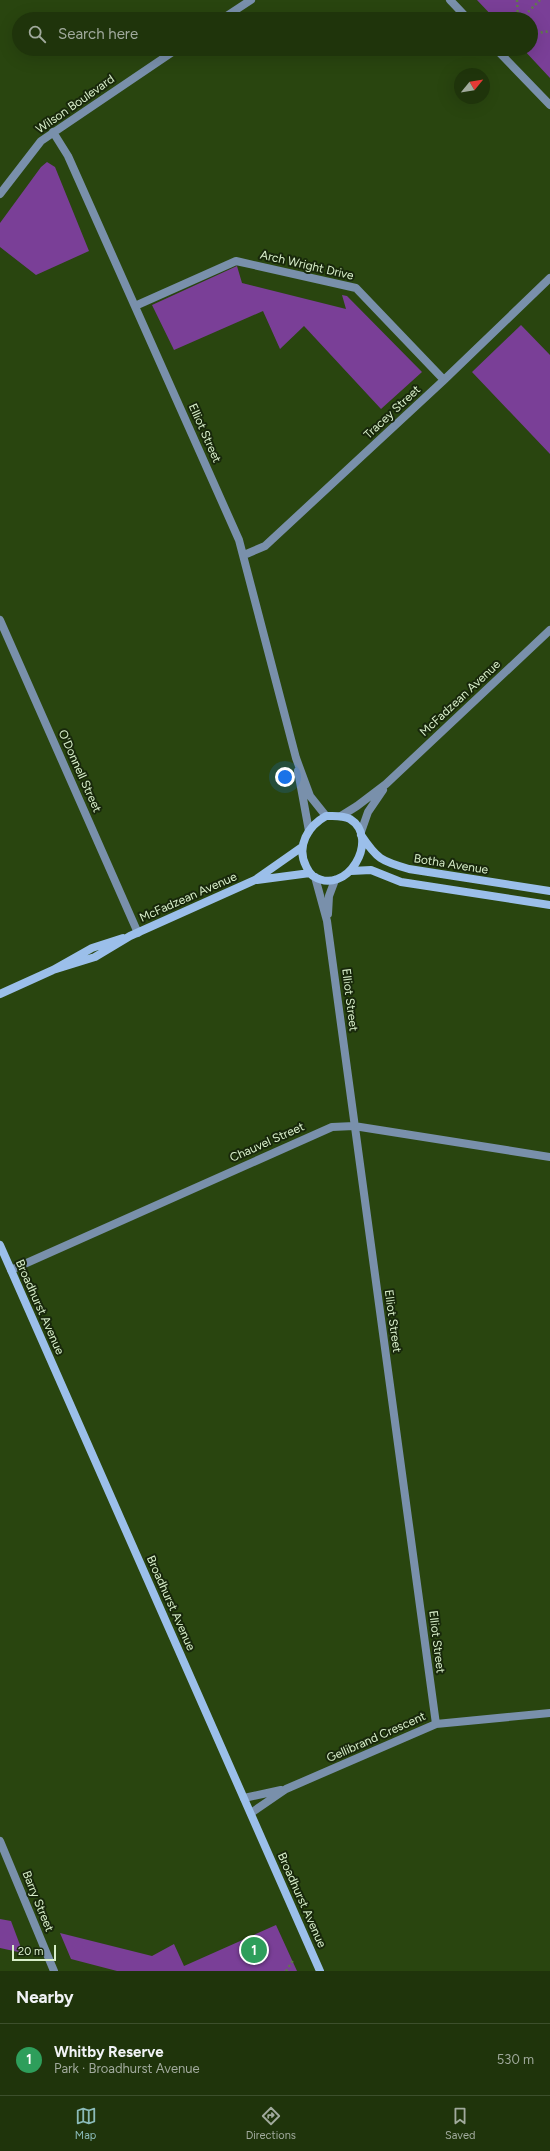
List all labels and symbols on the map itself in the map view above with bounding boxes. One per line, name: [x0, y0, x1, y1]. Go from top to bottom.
north arrow: [454, 68, 490, 104]
street label: Wilson Boulevard: [33, 72, 117, 136]
street label: Arch Wright Drive: [259, 247, 356, 283]
street label: Tracey Street: [361, 382, 423, 442]
street label: Elliot Street: [186, 401, 224, 465]
street label: McFadzean Avenue: [417, 657, 504, 739]
street label: O'Donnell Street: [56, 728, 105, 815]
your location: [275, 767, 295, 787]
street label: Botha Avenue: [413, 851, 490, 877]
street label: McFadzean Avenue: [137, 869, 239, 925]
street label: Elliot Street: [339, 968, 361, 1033]
street label: Chauvel Street: [228, 1119, 307, 1165]
street label: Broadhurst Avenue: [13, 1257, 67, 1357]
street label: Elliot Street: [382, 1289, 404, 1354]
street label: Broadhurst Avenue: [144, 1553, 198, 1653]
street label: Elliot Street: [426, 1610, 448, 1675]
street label: Gellibrand Crescent: [324, 1709, 428, 1765]
street label: Broadhurst Avenue: [275, 1850, 329, 1950]
street label: Barry Street: [19, 1868, 57, 1934]
pin: 1: [241, 1935, 267, 1965]
scale bar: [12, 1943, 56, 1962]

